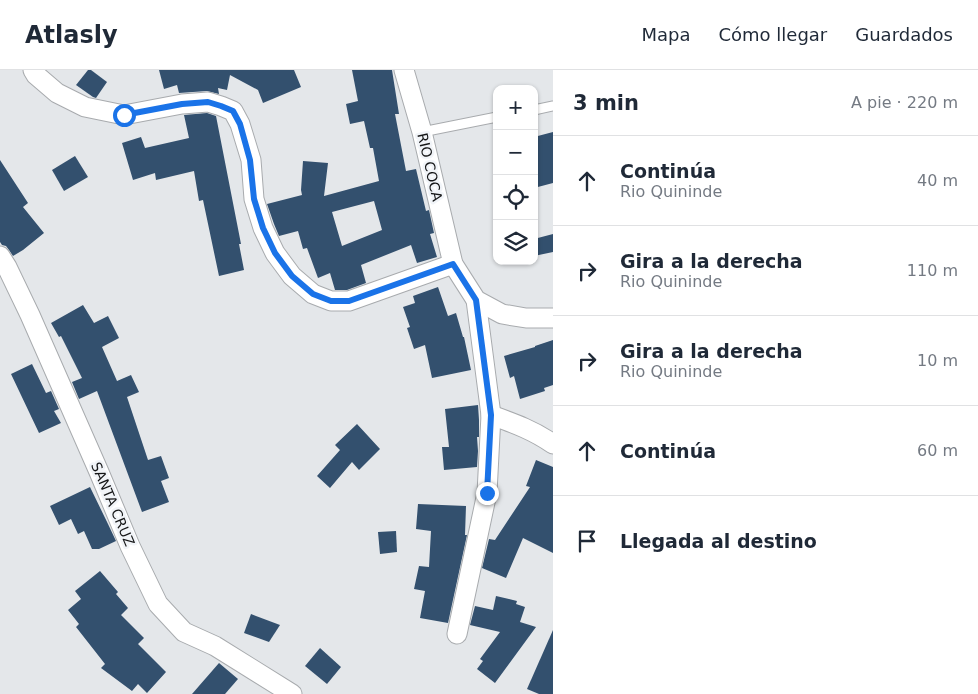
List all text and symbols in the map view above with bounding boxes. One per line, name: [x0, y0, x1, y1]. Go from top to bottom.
text: Atlasly: [25, 21, 118, 49]
text: Mapa: [641, 24, 690, 45]
text: Cómo llegar: [718, 24, 827, 45]
text: Guardados: [855, 24, 953, 45]
map controls: [493, 85, 538, 265]
button: +: [493, 85, 538, 130]
text: 3 min: [573, 91, 639, 115]
text: A pie · 220 m: [851, 93, 958, 112]
route start: [113, 104, 136, 127]
button: −: [493, 130, 538, 175]
street label: RIO COCA: [414, 131, 446, 203]
text: Continúa: [620, 160, 716, 182]
icon: ahead: [573, 167, 601, 195]
text: 40 m: [917, 171, 958, 190]
button: locate: [493, 175, 538, 220]
text: Rio Quininde: [620, 182, 722, 201]
button: layers: [493, 220, 538, 265]
text: Gira a la derecha: [620, 250, 803, 272]
icon: right: [573, 257, 601, 285]
text: 110 m: [907, 261, 958, 280]
text: Rio Quininde: [620, 272, 722, 291]
text: Gira a la derecha: [620, 340, 803, 362]
icon: right: [573, 347, 601, 375]
text: 10 m: [917, 351, 958, 370]
text: Rio Quininde: [620, 362, 722, 381]
icon: ahead: [573, 437, 601, 465]
text: Continúa: [620, 440, 716, 462]
text: 60 m: [917, 441, 958, 460]
street label: SANTA CRUZ: [88, 460, 138, 548]
route end: [476, 482, 499, 505]
icon: arrive: [573, 527, 601, 555]
text: Llegada al destino: [620, 530, 817, 552]

